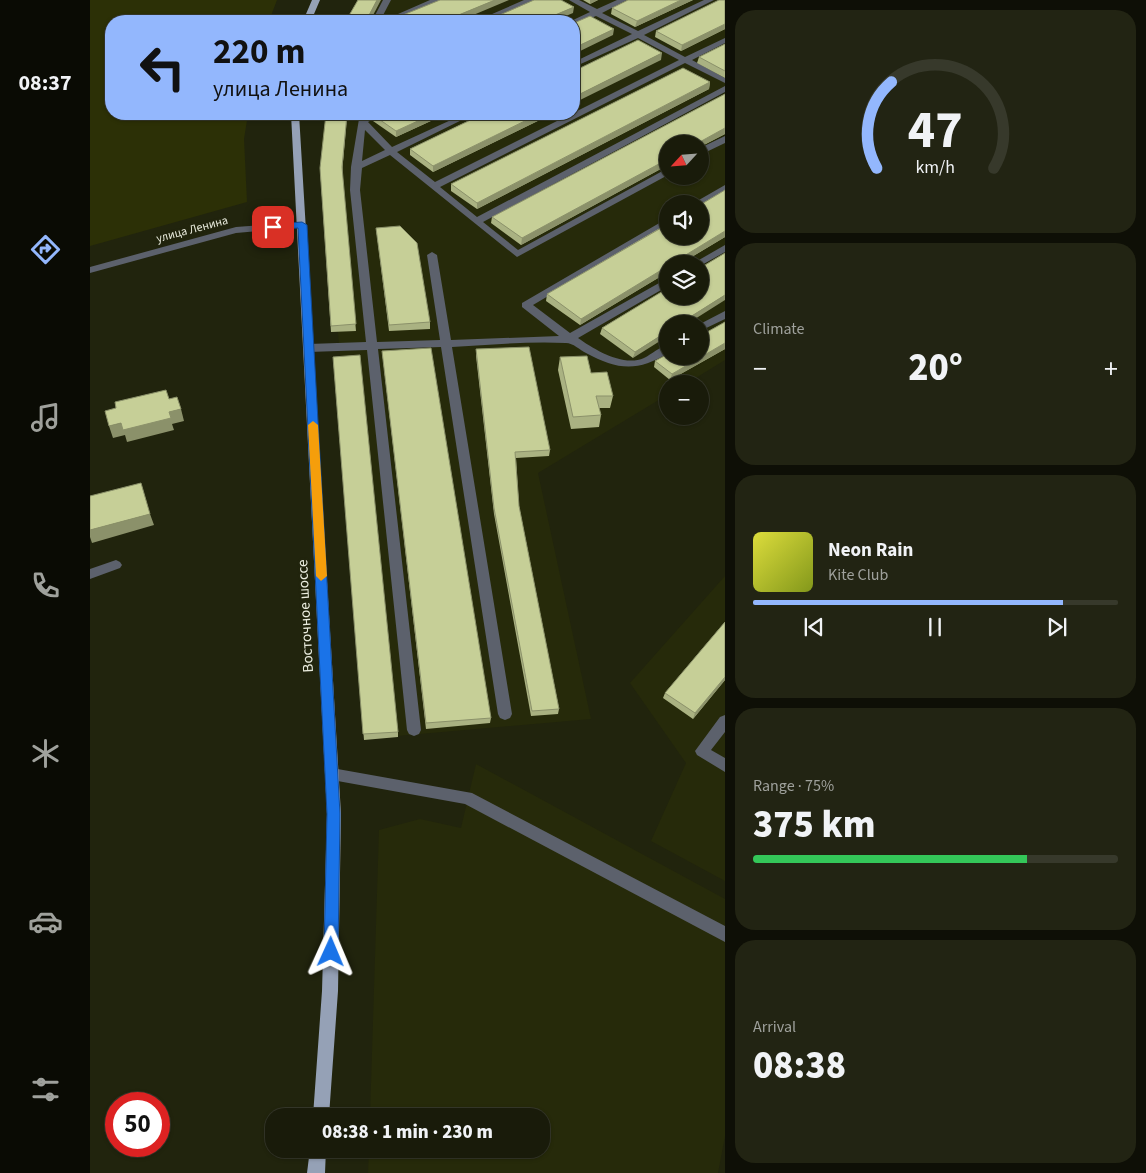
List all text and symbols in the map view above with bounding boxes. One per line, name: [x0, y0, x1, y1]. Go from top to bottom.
text: 220 m: [213, 27, 305, 77]
icon: left: [130, 35, 195, 100]
text: 08:37: [18, 67, 72, 99]
text: улица Ленина: [213, 73, 348, 105]
text: 47: [908, 94, 963, 168]
north arrow: [659, 135, 709, 185]
map controls: [659, 135, 709, 425]
text: km/h: [916, 155, 955, 180]
button: sound: [659, 195, 709, 245]
pin: [252, 206, 294, 248]
street label: улица Ленина: [154, 212, 230, 247]
icon: arrive: [259, 213, 287, 241]
icon: directions: [28, 232, 63, 267]
button: layers: [659, 255, 709, 305]
button: +: [659, 315, 709, 365]
text: Climate: [753, 318, 804, 340]
text: 20°: [908, 341, 963, 395]
text: −: [753, 349, 767, 389]
text: +: [1104, 349, 1118, 389]
button: −: [659, 375, 709, 425]
icon: music: [28, 400, 63, 435]
text: Neon Rain: [828, 537, 913, 564]
street label: Восточное шоссе: [292, 559, 319, 673]
text: Kite Club: [828, 564, 888, 586]
icon: phone: [28, 568, 63, 603]
icon: previous: [800, 613, 828, 641]
icon: pause: [921, 613, 949, 641]
icon: next: [1043, 613, 1071, 641]
icon: climate: [28, 736, 63, 771]
text: Range · 75%: [753, 775, 834, 797]
text: 375 km: [753, 798, 875, 852]
icon: car: [28, 904, 63, 939]
position arrow: [304, 925, 356, 977]
text: Arrival: [753, 1016, 796, 1038]
text: 08:38: [753, 1039, 846, 1093]
icon: filters: [28, 1072, 63, 1107]
speed limit sign: 50: [105, 1092, 170, 1157]
text: 08:38 · 1 min · 230 m: [322, 1119, 493, 1146]

